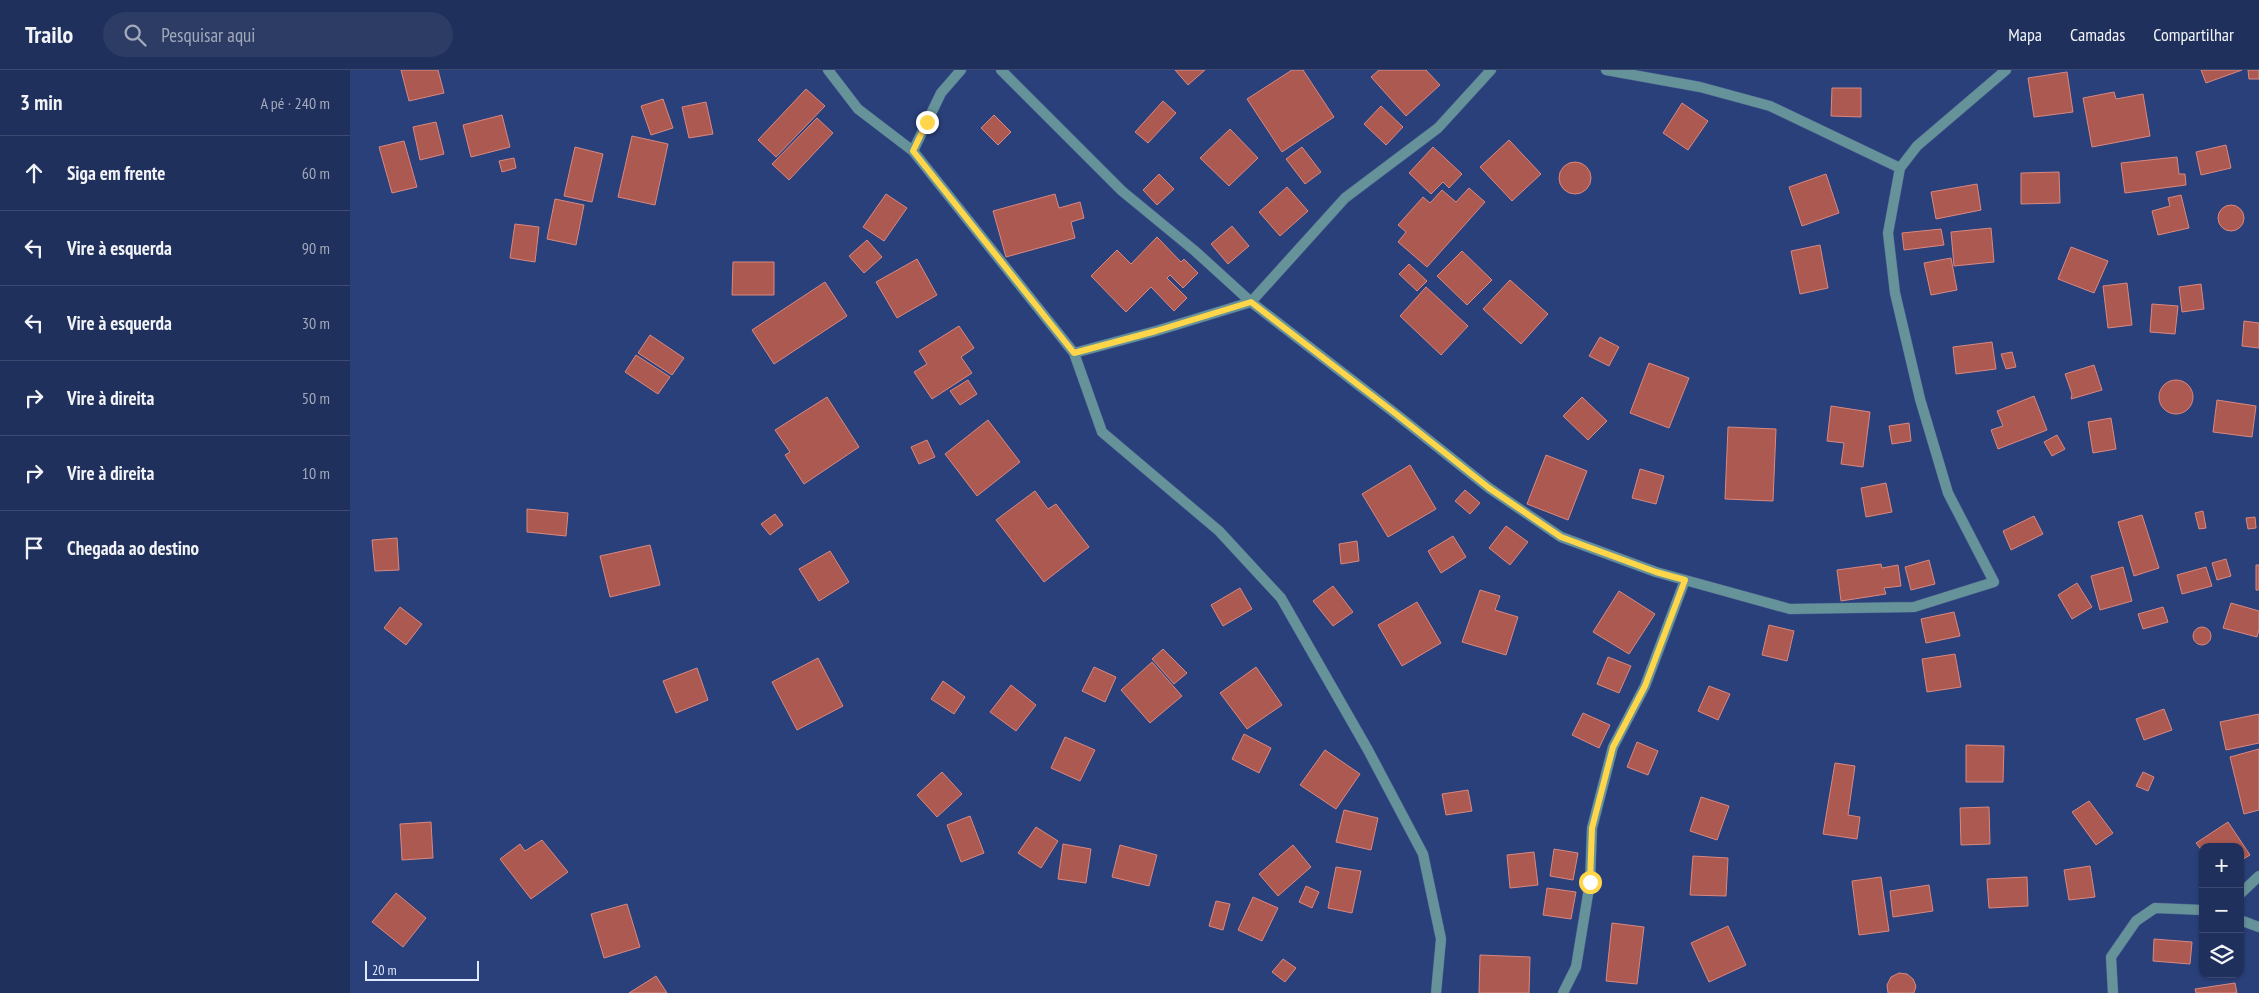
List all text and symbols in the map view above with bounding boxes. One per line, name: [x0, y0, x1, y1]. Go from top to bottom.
search box: [103, 12, 453, 57]
text: Trailo: [25, 19, 73, 50]
icon: search: [121, 21, 149, 49]
text: Pesquisar aqui: [161, 23, 255, 47]
text: Mapa: [2008, 23, 2042, 46]
text: Camadas: [2070, 23, 2125, 46]
text: Compartilhar: [2153, 23, 2234, 46]
text: 3 min: [20, 89, 62, 116]
text: A pé · 240 m: [260, 93, 330, 113]
route end: [916, 111, 939, 134]
icon: ahead: [20, 159, 48, 187]
text: Siga em frente: [67, 161, 165, 185]
text: 60 m: [302, 163, 330, 183]
icon: left: [20, 234, 48, 262]
text: Vire à esquerda: [67, 236, 172, 260]
text: 90 m: [302, 238, 330, 258]
icon: left: [20, 309, 48, 337]
text: Vire à esquerda: [67, 311, 172, 335]
text: 30 m: [302, 313, 330, 333]
icon: right: [20, 384, 48, 412]
text: Vire à direita: [67, 386, 154, 410]
text: 50 m: [302, 388, 330, 408]
icon: right: [20, 459, 48, 487]
text: Vire à direita: [67, 461, 154, 485]
text: 10 m: [302, 463, 330, 483]
icon: arrive: [20, 534, 48, 562]
text: Chegada ao destino: [67, 536, 199, 560]
map controls: [2199, 843, 2244, 978]
button: +: [2199, 843, 2244, 888]
route start: [1579, 871, 1602, 894]
button: −: [2199, 888, 2244, 933]
button: layers: [2199, 933, 2244, 978]
scale bar: [365, 958, 479, 981]
text: 20 m: [372, 961, 397, 979]

